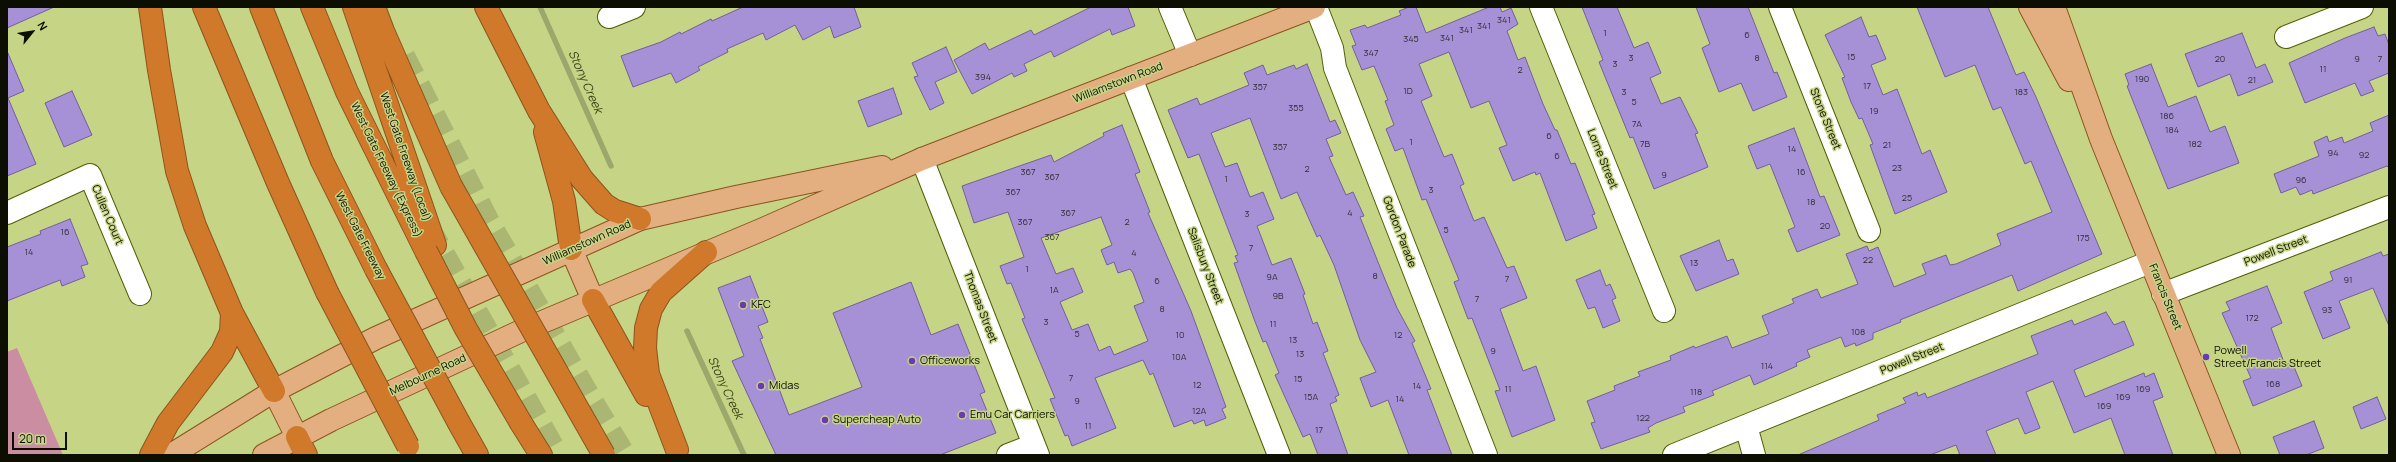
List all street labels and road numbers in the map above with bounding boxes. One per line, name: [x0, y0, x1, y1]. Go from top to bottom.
street label: Williamstown Road: [1071, 60, 1165, 106]
street label: Stone Street: [1807, 86, 1843, 152]
street label: West Gate Freeway (Local): [377, 91, 433, 223]
street label: West Gate Freeway (Express): [348, 100, 424, 240]
street label: Lorne Street: [1584, 127, 1620, 191]
street label: Cullen Court: [88, 183, 126, 247]
street label: West Gate Freeway: [332, 190, 388, 282]
street label: Gordon Parade: [1379, 195, 1419, 269]
street label: Williamstown Road: [541, 218, 633, 268]
street label: Salisbury Street: [1184, 226, 1226, 306]
street label: Powell Street: [2242, 233, 2310, 269]
street label: Francis Street: [2146, 262, 2184, 332]
street label: Thomas Street: [960, 269, 1000, 345]
street label: Powell Street: [1878, 340, 1946, 378]
street label: Melbourne Road: [388, 351, 468, 399]

